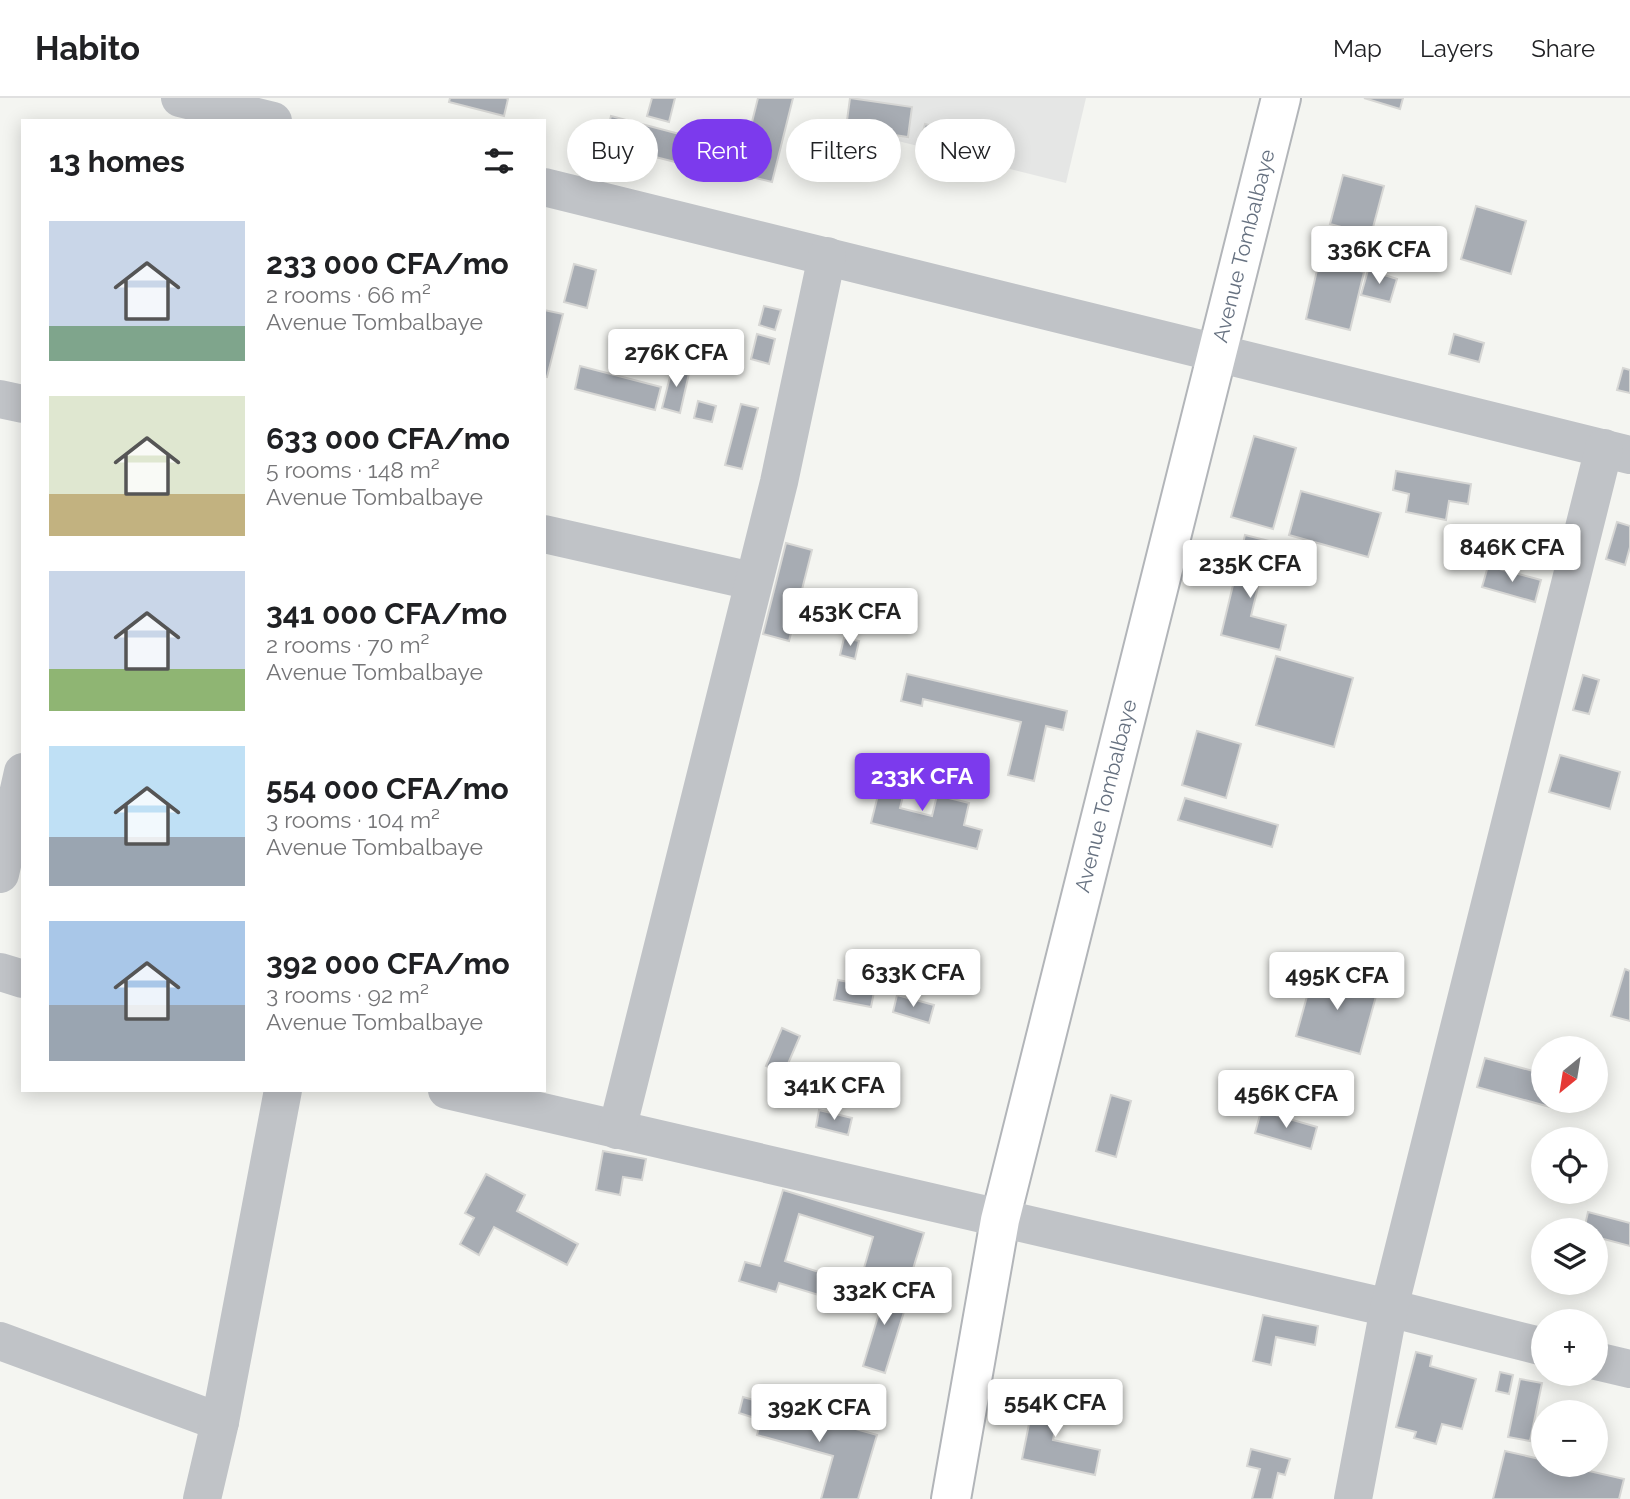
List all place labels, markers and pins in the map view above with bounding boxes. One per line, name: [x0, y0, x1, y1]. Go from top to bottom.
pin: 336K CFA: [1307, 226, 1451, 286]
pin: 276K CFA: [604, 330, 748, 389]
pin: 846K CFA: [1440, 524, 1584, 584]
pin: 235K CFA: [1178, 540, 1322, 600]
pin: 453K CFA: [778, 588, 922, 648]
pin: 233K CFA: [850, 754, 994, 813]
pin: 633K CFA: [841, 950, 985, 1009]
pin: 495K CFA: [1265, 953, 1409, 1012]
pin: 341K CFA: [762, 1062, 906, 1122]
pin: 456K CFA: [1214, 1070, 1358, 1130]
pin: 332K CFA: [812, 1268, 956, 1327]
pin: 554K CFA: [983, 1380, 1127, 1439]
pin: 392K CFA: [747, 1384, 891, 1444]

